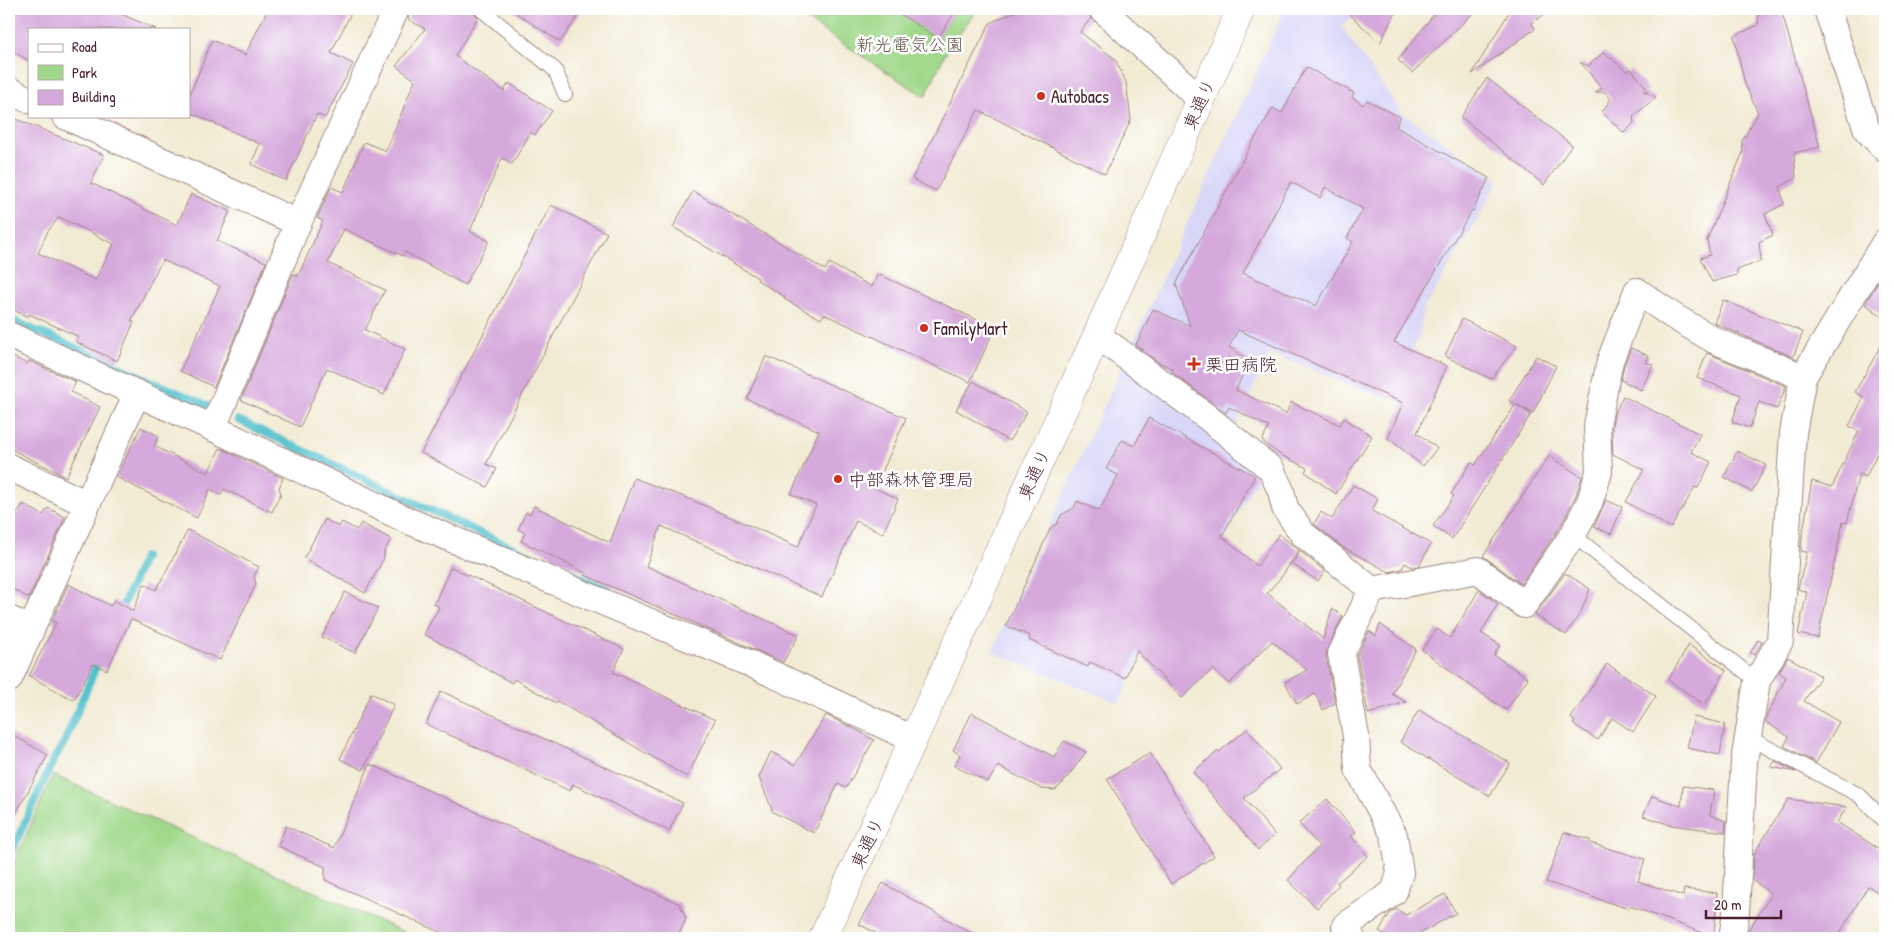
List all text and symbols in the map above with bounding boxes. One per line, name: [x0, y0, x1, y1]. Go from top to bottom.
legend: [28, 28, 190, 118]
park label: 新光電気公園: [856, 32, 964, 57]
text: Road: [72, 36, 97, 57]
text: Park: [72, 62, 97, 83]
street label: 東通り: [1177, 74, 1221, 134]
place label: Autobacs: [1051, 84, 1109, 109]
text: Building: [72, 86, 116, 107]
marker: Autobacs: [1035, 90, 1047, 102]
place label: FamilyMart: [933, 316, 1008, 341]
marker: FamilyMart: [918, 322, 930, 334]
place label: 栗田病院: [1205, 352, 1277, 377]
marker: 栗田病院: [1187, 357, 1201, 371]
street label: 東通り: [1012, 444, 1056, 504]
place label: 中部森林管理局: [848, 467, 974, 492]
marker: 中部森林管理局: [832, 473, 844, 485]
street label: 東通り: [844, 813, 890, 873]
scale bar: [1706, 887, 1782, 919]
text: 20 m: [1714, 894, 1741, 915]

